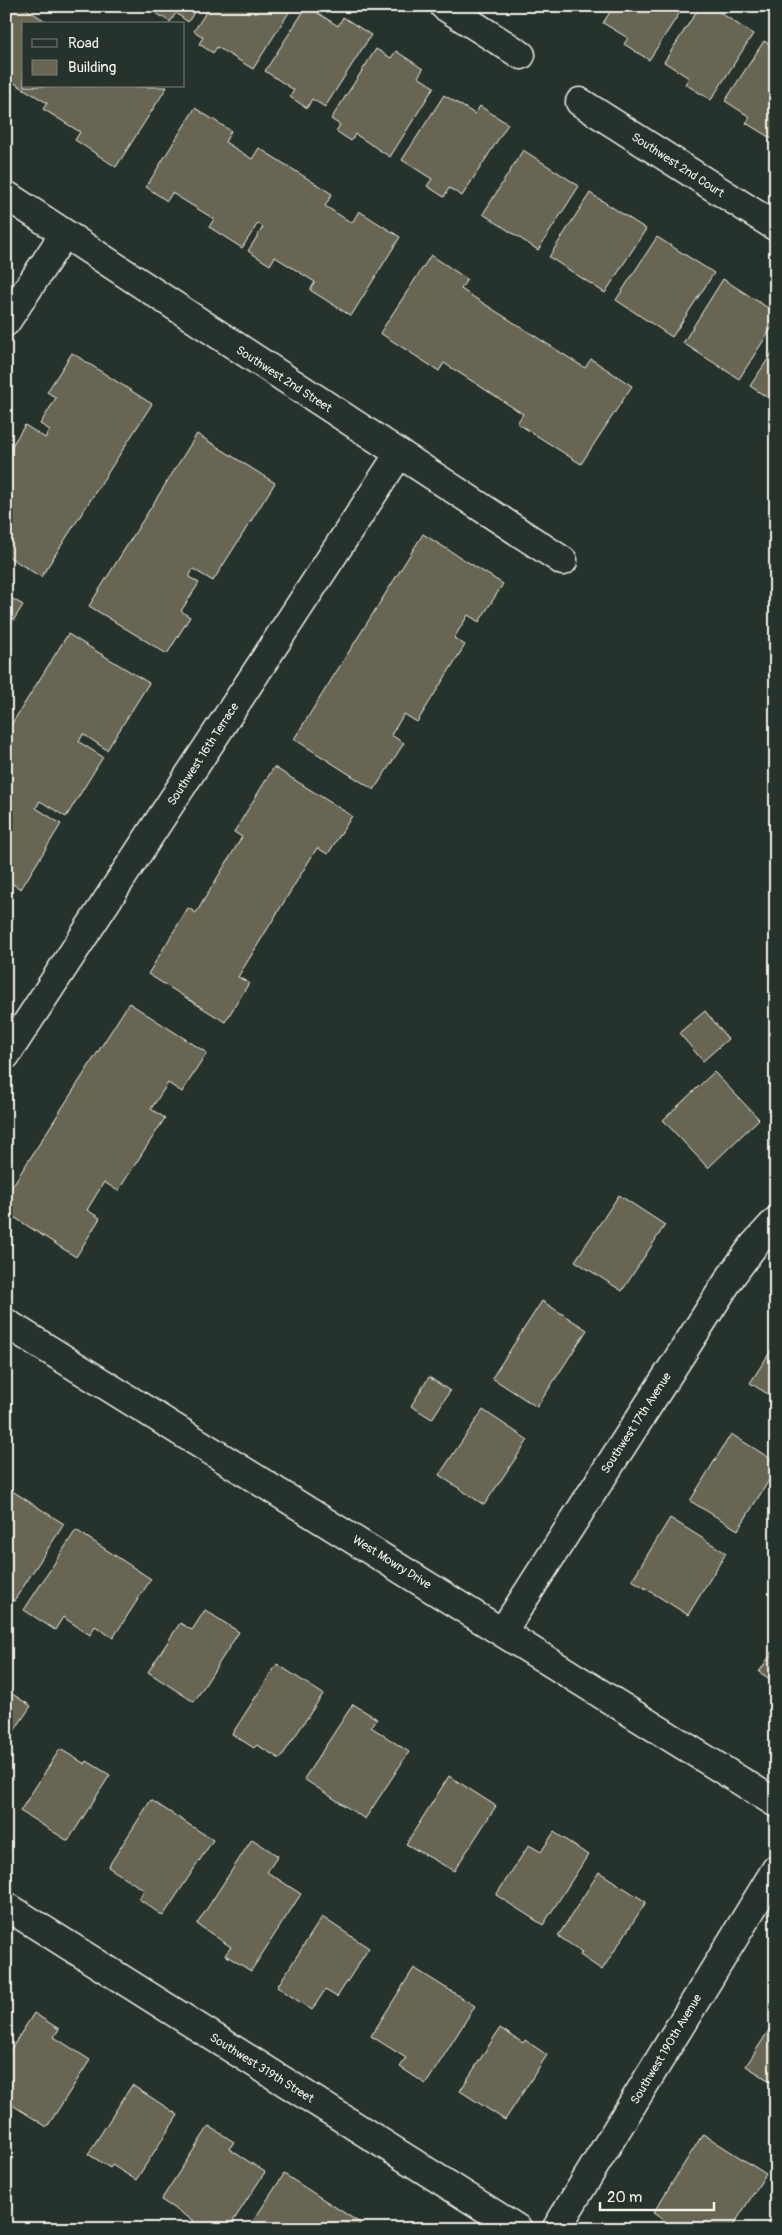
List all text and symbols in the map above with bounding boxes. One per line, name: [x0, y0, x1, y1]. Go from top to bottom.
legend: [22, 22, 185, 88]
text: Road: [68, 34, 99, 53]
text: Building: [68, 58, 116, 77]
street label: Southwest 2nd Court: [628, 130, 727, 201]
street label: Southwest 2nd Street: [233, 343, 335, 416]
street label: Southwest 16th Terrace: [165, 700, 242, 808]
street label: Southwest 17th Avenue: [598, 1370, 675, 1477]
street label: West Mowry Drive: [350, 1532, 434, 1593]
street label: Southwest 190th Avenue: [628, 1991, 705, 2107]
street label: Southwest 319th Street: [207, 2030, 317, 2107]
scale bar: [600, 2180, 713, 2212]
text: 20 m: [607, 2188, 642, 2207]

